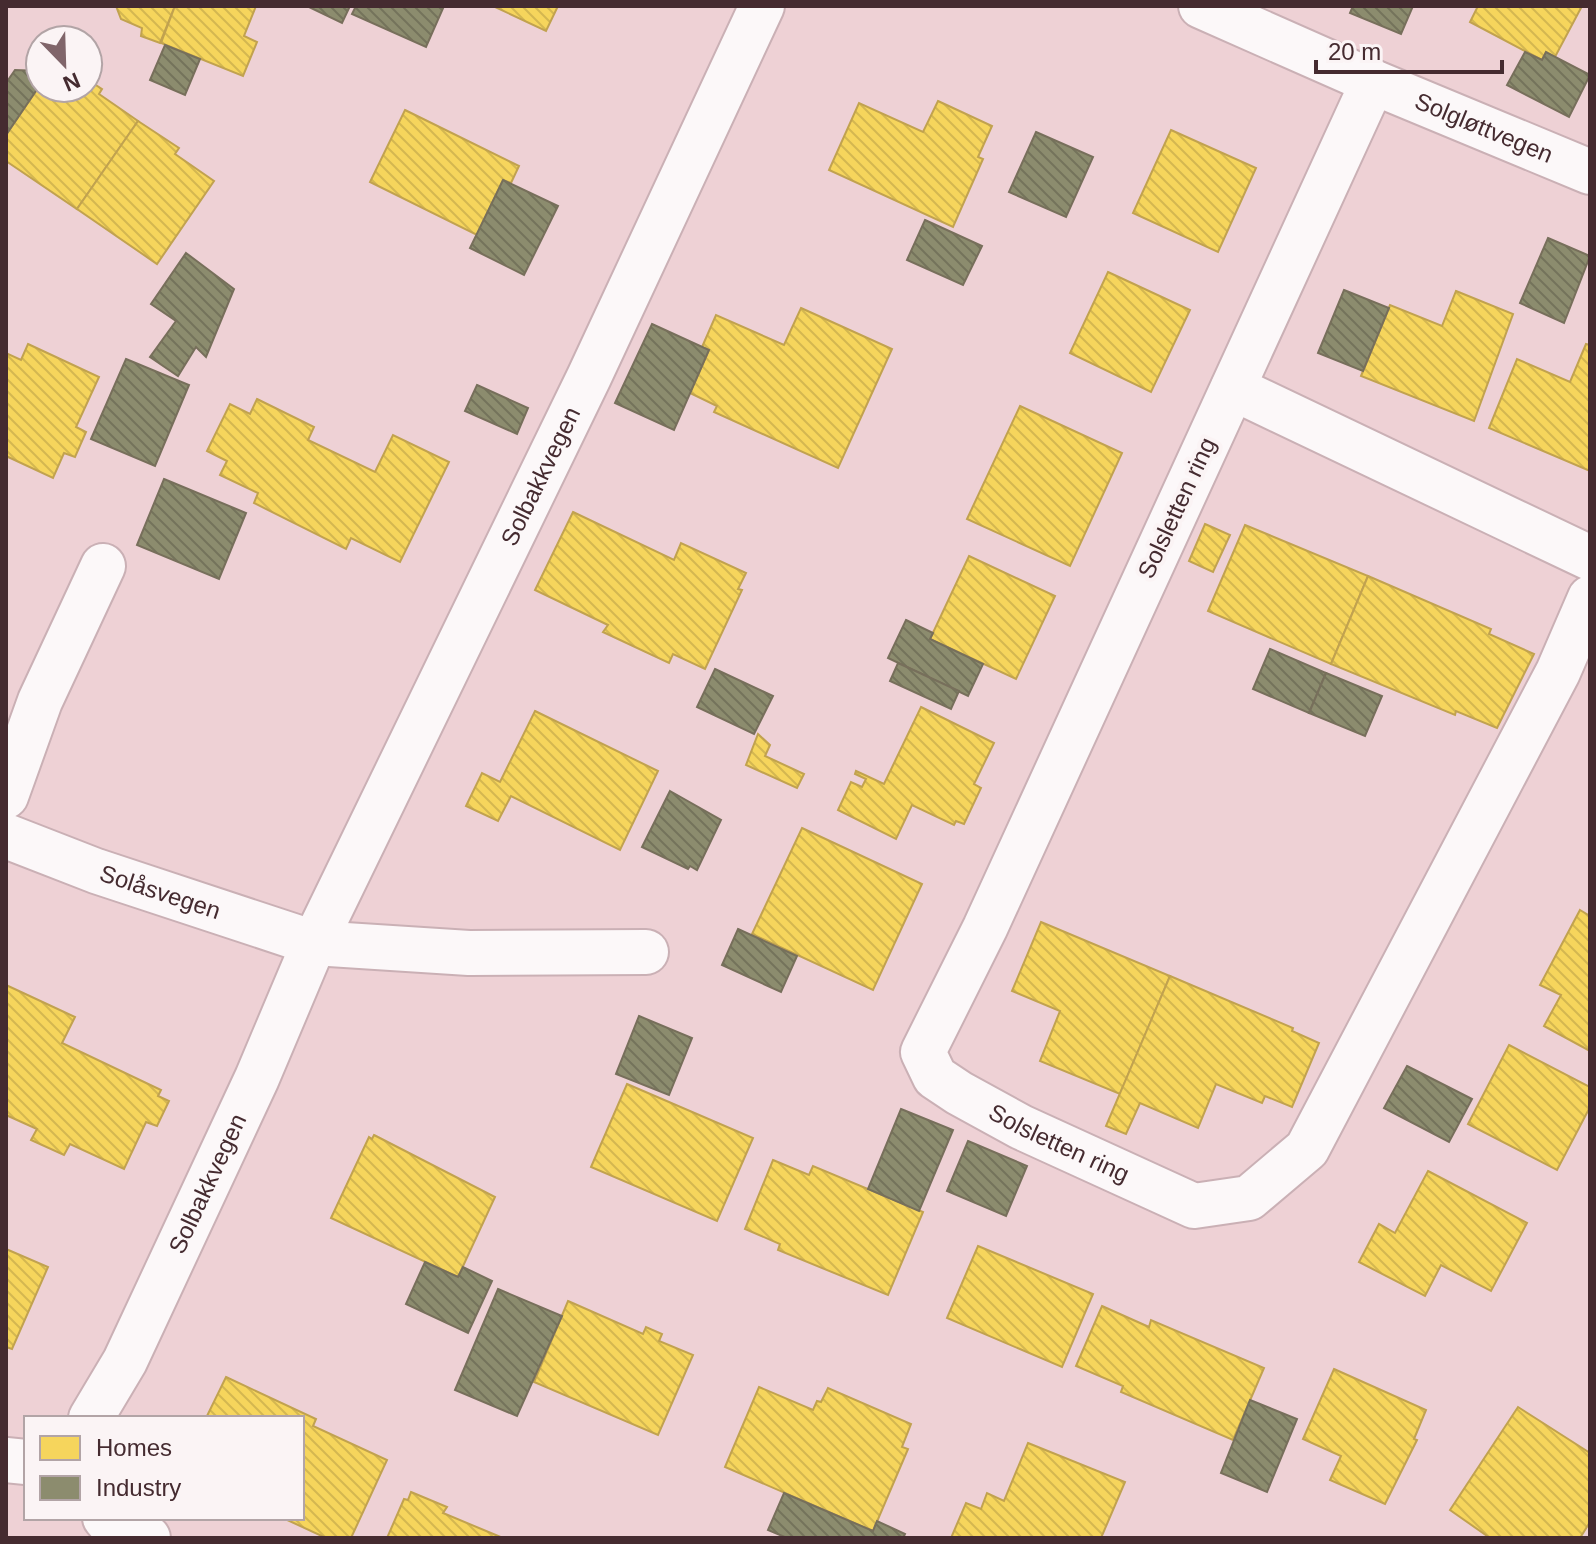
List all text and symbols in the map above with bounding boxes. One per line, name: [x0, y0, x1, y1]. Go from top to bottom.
north arrow: [24, 24, 104, 104]
scale bar: [1316, 24, 1502, 74]
text: 20 m: [1328, 38, 1381, 65]
text: N: [59, 67, 84, 97]
street label: Solgløttvegen: [1411, 87, 1557, 168]
street label: Solbakkvegen: [495, 402, 585, 550]
street label: Solsletten ring: [1132, 433, 1221, 582]
street label: Solåsvegen: [96, 859, 224, 924]
street label: Solsletten ring: [984, 1098, 1134, 1188]
street label: Solbakkvegen: [163, 1109, 251, 1258]
legend: [24, 1416, 304, 1520]
text: Homes: [96, 1434, 172, 1461]
text: Industry: [96, 1474, 181, 1501]

